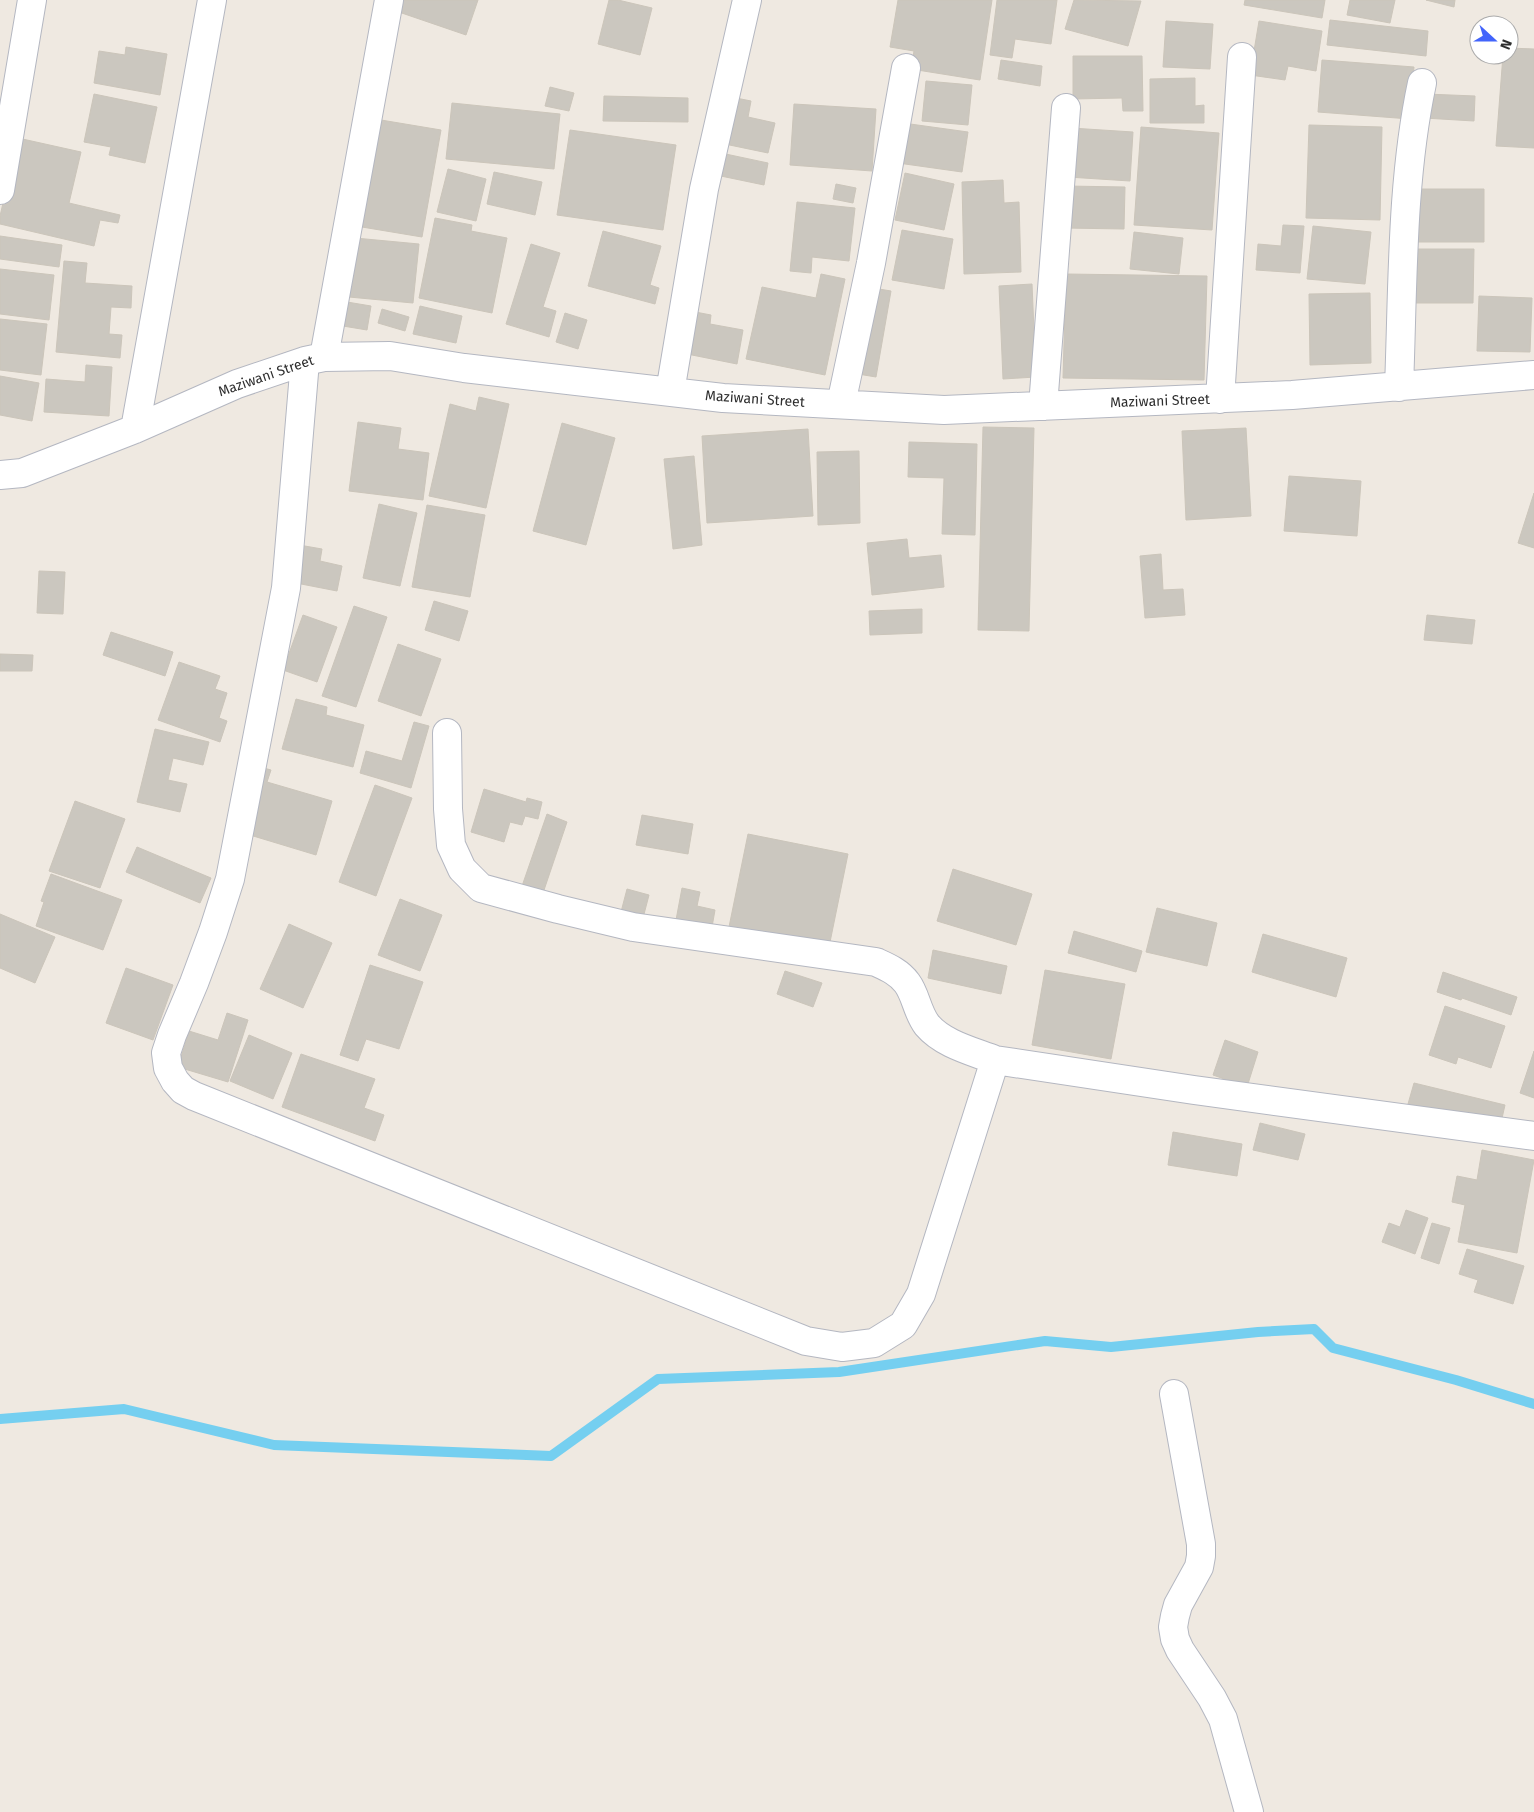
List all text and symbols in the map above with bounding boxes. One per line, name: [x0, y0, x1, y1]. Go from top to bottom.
north arrow: [1469, 15, 1519, 65]
text: N: [1496, 37, 1515, 52]
street label: Maziwani Street: [216, 351, 317, 400]
street label: Maziwani Street: [705, 387, 806, 411]
street label: Maziwani Street: [1110, 391, 1211, 411]

